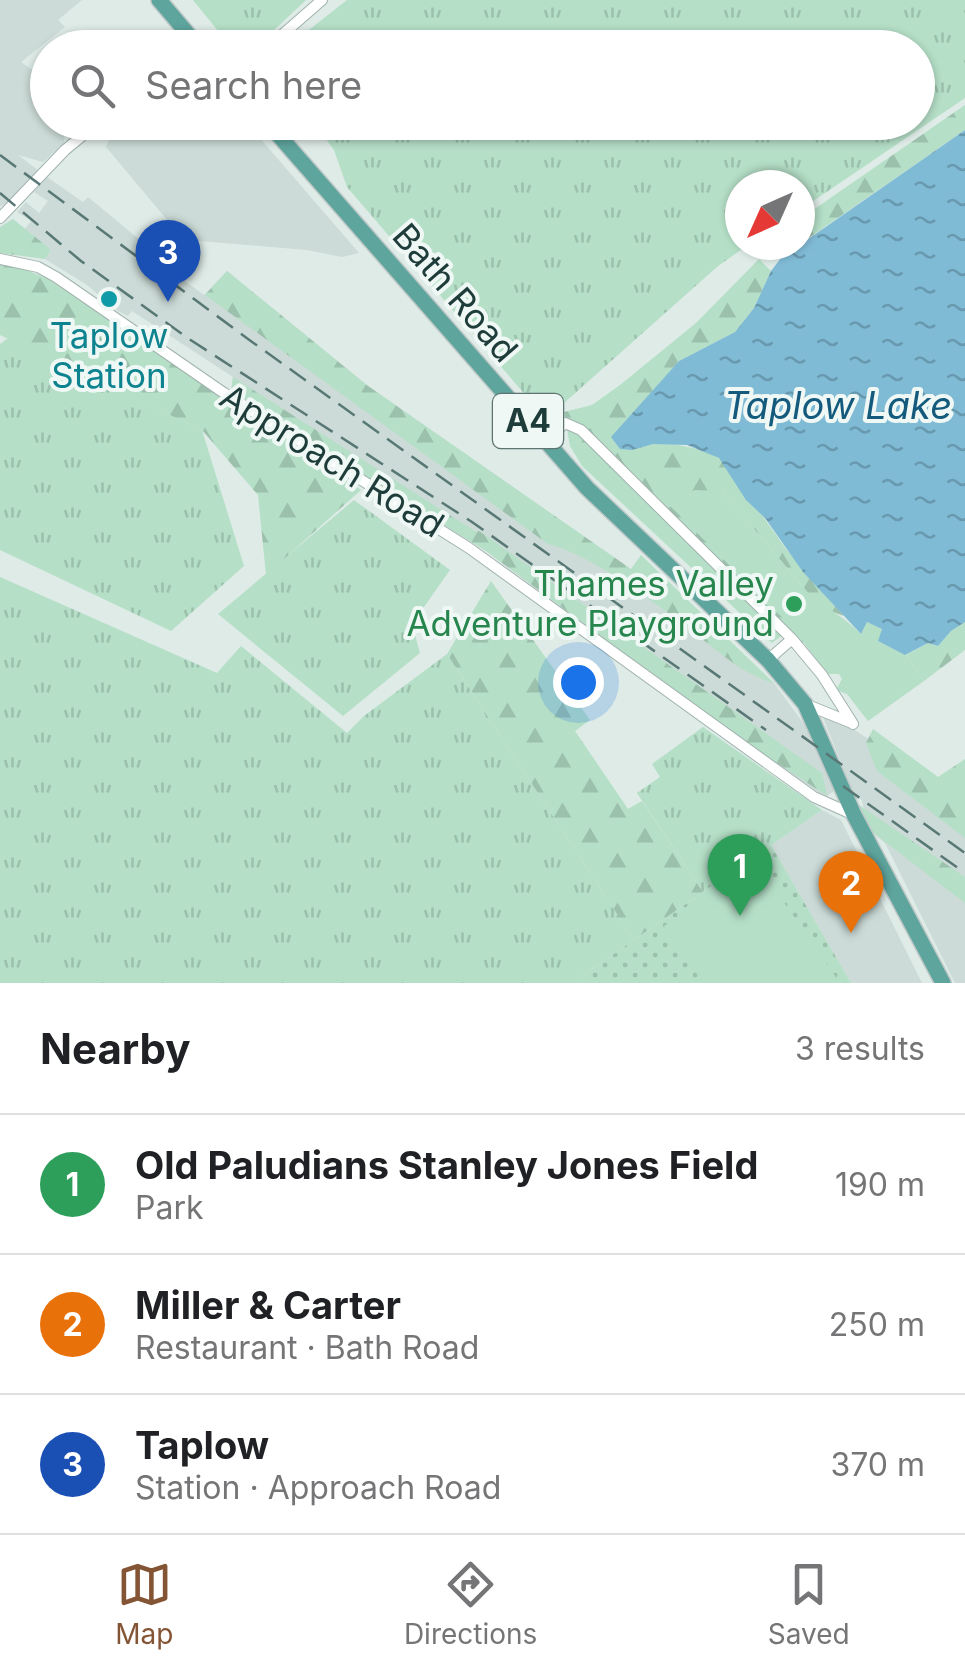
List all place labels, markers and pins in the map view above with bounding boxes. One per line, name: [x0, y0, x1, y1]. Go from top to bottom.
pin: 3: [136, 220, 200, 302]
marker: Taplow Station: [98, 288, 120, 310]
place label: Taplow Station: [50, 314, 168, 396]
place label: Thames Valley Adventure Playground: [406, 562, 774, 644]
marker: Thames Valley Adventure Playground: [783, 593, 805, 615]
pin: 1: [708, 834, 772, 916]
pin: 2: [818, 850, 884, 933]

